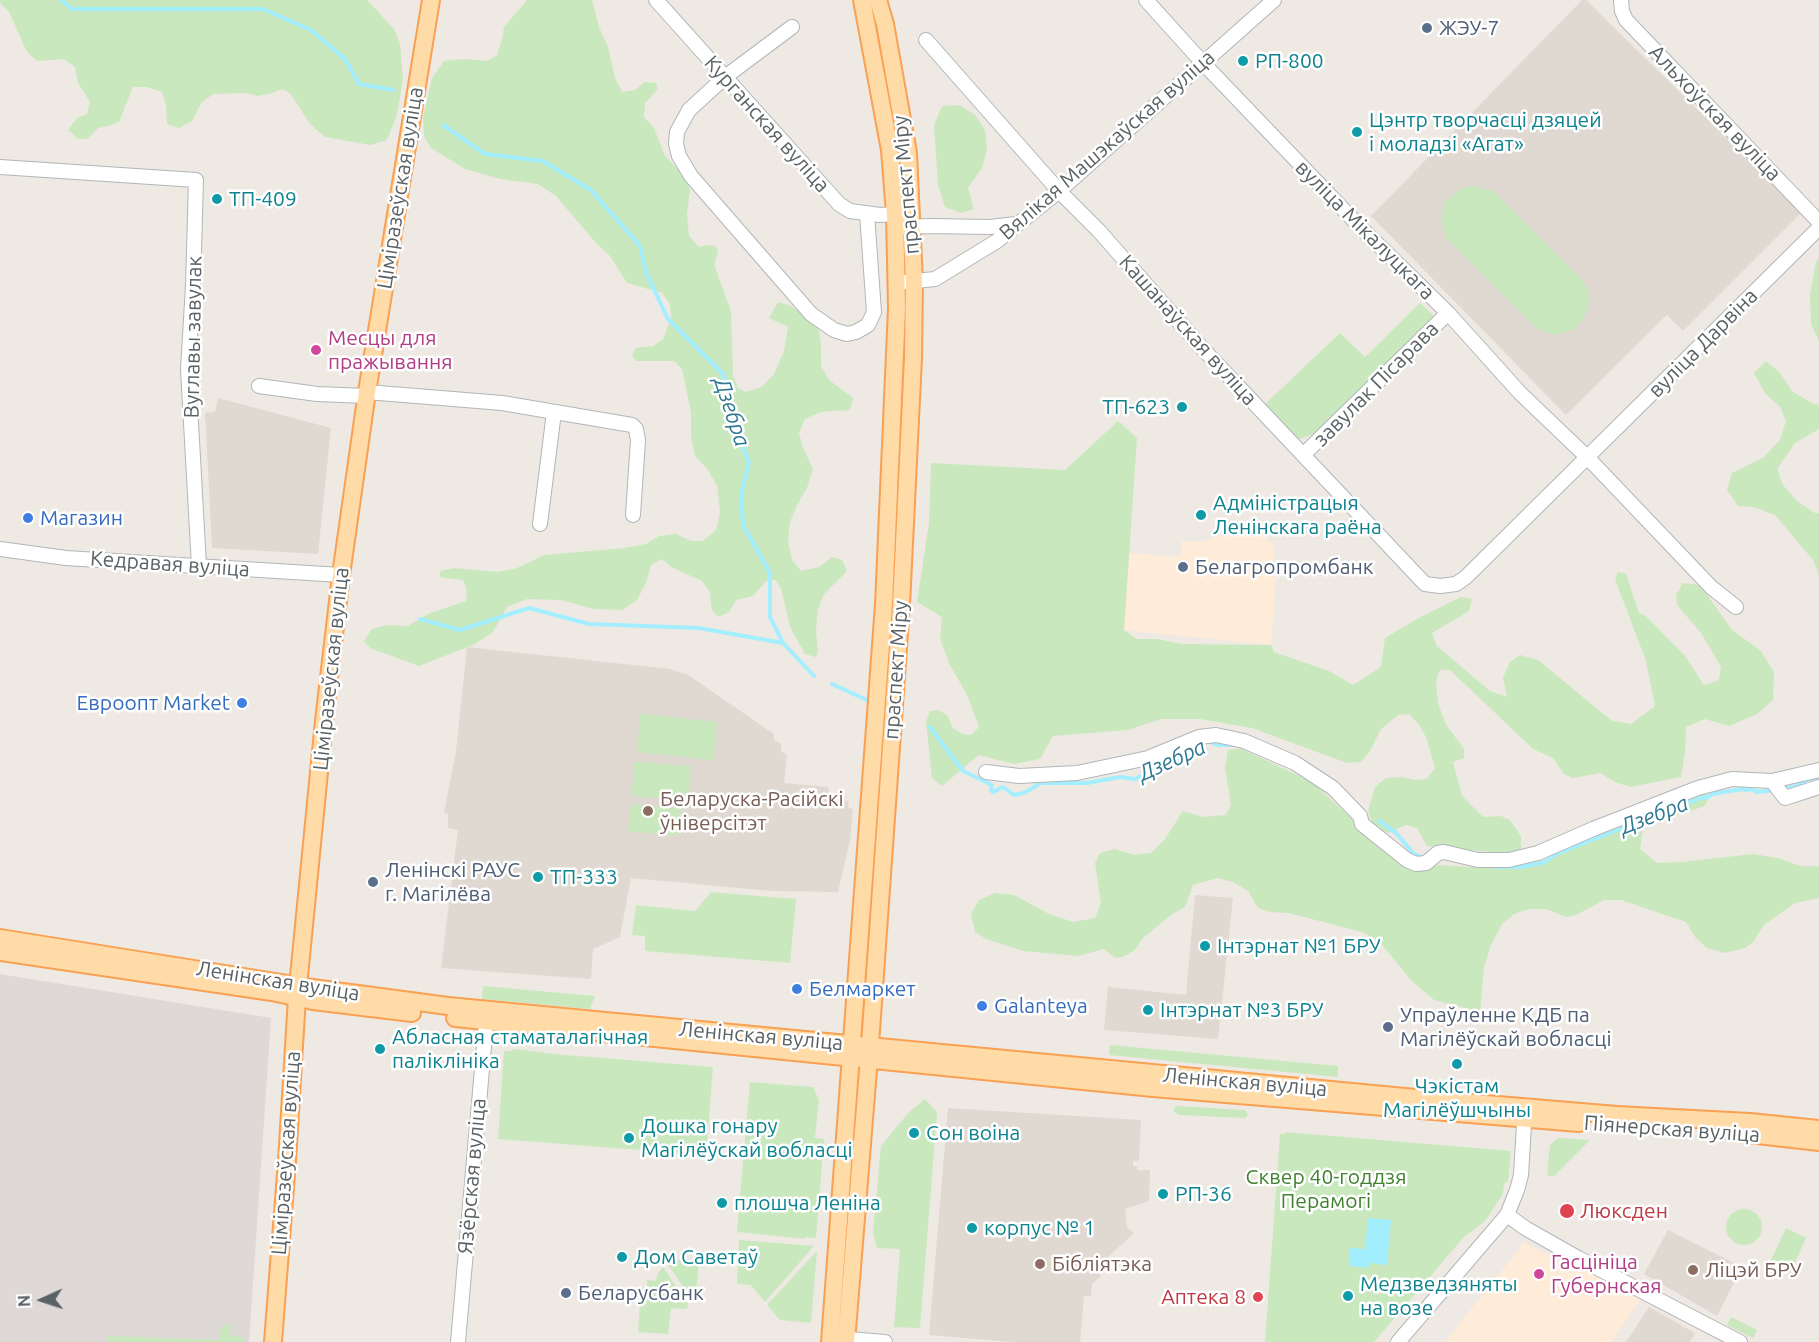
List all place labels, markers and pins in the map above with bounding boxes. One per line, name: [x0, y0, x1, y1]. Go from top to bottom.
place label: ЖЭУ-7: [1439, 15, 1499, 41]
marker: ЖЭУ-7: [1420, 21, 1434, 35]
place label: РП-800: [1255, 48, 1324, 74]
marker: РП-800: [1236, 54, 1250, 68]
place label: Цэнтр творчасці дзяцей і моладзі «Агат»: [1369, 107, 1602, 157]
marker: Цэнтр творчасці дзяцей і моладзі «Агат»: [1350, 125, 1364, 139]
place label: ТП-409: [229, 186, 297, 212]
marker: ТП-409: [210, 192, 224, 206]
place label: Месцы для пражывання: [328, 325, 453, 375]
marker: Месцы для пражывання: [309, 343, 323, 357]
place label: ТП-623: [1102, 394, 1170, 420]
marker: ТП-623: [1175, 400, 1189, 414]
place label: Адміністрацыя Ленінскага раёна: [1213, 490, 1382, 540]
place label: Магазин: [40, 505, 123, 531]
marker: Адміністрацыя Ленінскага раёна: [1194, 508, 1208, 522]
marker: Магазин: [21, 511, 35, 525]
place label: Белагропромбанк: [1195, 554, 1374, 580]
marker: Белагропромбанк: [1176, 560, 1190, 574]
place label: Евроопт Market: [76, 690, 230, 716]
marker: Евроопт Market: [235, 696, 249, 710]
place label: Беларуска-Расійскі ўніверсітэт: [660, 786, 844, 836]
marker: Беларуска-Расійскі ўніверсітэт: [641, 804, 655, 818]
place label: Ленінскі РАУС г. Магілёва: [385, 857, 520, 907]
place label: ТП-333: [550, 864, 618, 890]
marker: ТП-333: [531, 870, 545, 884]
marker: Ленінскі РАУС г. Магілёва: [366, 875, 380, 889]
place label: Інтэрнат №1 БРУ: [1217, 933, 1381, 959]
marker: Інтэрнат №1 БРУ: [1198, 939, 1212, 953]
place label: Белмаркет: [809, 976, 916, 1002]
marker: Белмаркет: [790, 982, 804, 996]
place label: Galanteya: [994, 993, 1088, 1019]
place label: Інтэрнат №3 БРУ: [1160, 997, 1324, 1023]
marker: Galanteya: [975, 999, 989, 1013]
place label: Упраўленне КДБ па Магілёўскай вобласці: [1400, 1002, 1612, 1052]
marker: Інтэрнат №3 БРУ: [1141, 1003, 1155, 1017]
marker: Упраўленне КДБ па Магілёўскай вобласці: [1381, 1020, 1395, 1034]
place label: Абласная стаматалагічная паліклініка: [392, 1024, 648, 1074]
marker: Абласная стаматалагічная паліклініка: [373, 1042, 387, 1056]
marker: Чэкістам Магілёўшчыны: [1450, 1057, 1464, 1071]
place label: Чэкістам Магілёўшчыны: [1383, 1073, 1531, 1123]
place label: Дошка гонару Магілёўскай вобласці: [641, 1113, 853, 1163]
place label: Сон воіна: [926, 1120, 1020, 1146]
marker: Сон воіна: [907, 1126, 921, 1140]
marker: Дошка гонару Магілёўскай вобласці: [622, 1131, 636, 1145]
place label: РП-36: [1175, 1181, 1232, 1207]
marker: РП-36: [1156, 1187, 1170, 1201]
place label: плошча Леніна: [734, 1190, 881, 1216]
marker: плошча Леніна: [715, 1196, 729, 1210]
place label: Люксден: [1580, 1198, 1668, 1224]
marker: Люксден: [1558, 1202, 1576, 1220]
place label: корпус № 1: [984, 1215, 1095, 1241]
marker: корпус № 1: [965, 1221, 979, 1235]
place label: Дом Саветаў: [634, 1244, 758, 1270]
place label: Гасцініца Губернская: [1551, 1249, 1662, 1299]
marker: Дом Саветаў: [615, 1250, 629, 1264]
place label: Бібліятэка: [1052, 1251, 1152, 1277]
marker: Бібліятэка: [1033, 1257, 1047, 1271]
place label: Ліцэй БРУ: [1705, 1257, 1802, 1283]
marker: Ліцэй БРУ: [1686, 1263, 1700, 1277]
marker: Гасцініца Губернская: [1532, 1267, 1546, 1281]
place label: Медзведзяняты на возе: [1360, 1271, 1518, 1321]
place label: Беларусбанк: [578, 1280, 704, 1306]
place label: Аптека 8: [1161, 1284, 1246, 1310]
marker: Беларусбанк: [559, 1286, 573, 1300]
marker: Медзведзяняты на возе: [1341, 1289, 1355, 1303]
marker: Аптека 8: [1251, 1290, 1265, 1304]

